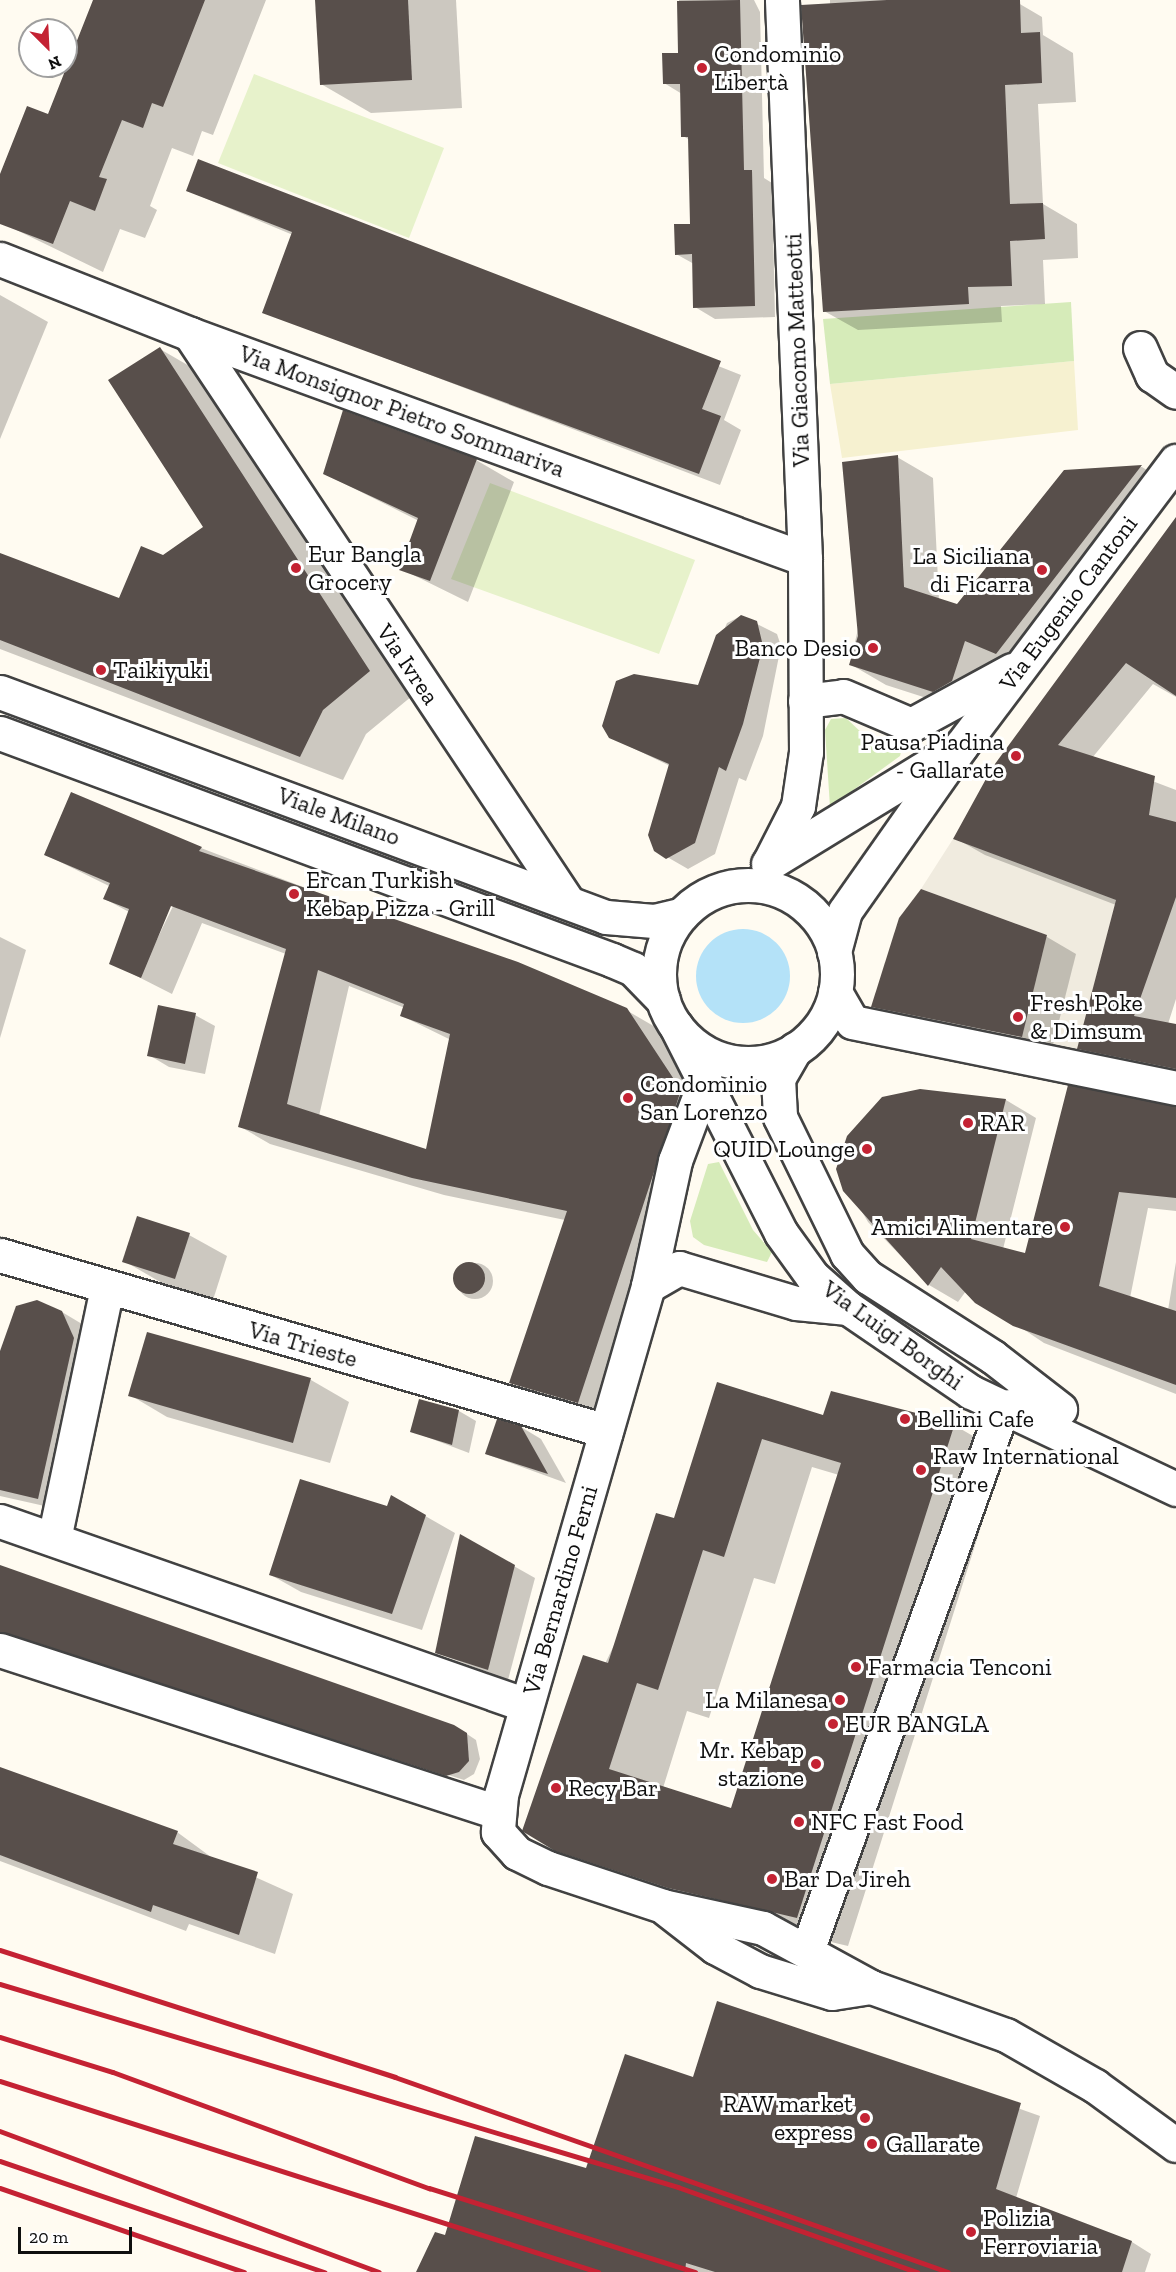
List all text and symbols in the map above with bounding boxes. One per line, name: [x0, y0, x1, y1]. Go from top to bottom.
north arrow: [18, 18, 78, 78]
place label: Condominio Libertà: [714, 40, 841, 96]
text: N: [45, 52, 64, 74]
marker: Condominio Libertà: [695, 61, 709, 75]
street label: Via Giacomo Matteotti: [779, 233, 815, 467]
street label: Via Monsignor Pietro Sommariva: [235, 339, 569, 483]
street label: Via Eugenio Cantoni: [993, 510, 1143, 696]
place label: Eur Bangla Grocery: [308, 540, 422, 596]
place label: La Siciliana di Ficarra: [913, 542, 1030, 598]
marker: Eur Bangla Grocery: [289, 561, 303, 575]
marker: La Siciliana di Ficarra: [1035, 563, 1049, 577]
street label: Via Ivrea: [371, 618, 445, 710]
place label: Banco Desio: [735, 634, 861, 662]
marker: Banco Desio: [866, 641, 880, 655]
place label: Taikiyuki: [113, 656, 209, 684]
marker: Taikiyuki: [94, 663, 108, 677]
place label: Pausa Piadina - Gallarate: [860, 728, 1004, 784]
marker: Pausa Piadina - Gallarate: [1009, 749, 1023, 763]
street label: Viale Milano: [274, 781, 404, 851]
place label: Ercan Turkish Kebap Pizza - Grill: [306, 866, 495, 922]
marker: Ercan Turkish Kebap Pizza - Grill: [287, 887, 301, 901]
place label: Fresh Poke & Dimsum: [1030, 989, 1143, 1045]
marker: Fresh Poke & Dimsum: [1011, 1010, 1025, 1024]
place label: Condominio San Lorenzo: [640, 1070, 768, 1126]
marker: Condominio San Lorenzo: [621, 1091, 635, 1105]
place label: RAR: [980, 1109, 1025, 1137]
marker: RAR: [961, 1116, 975, 1130]
place label: QUID Lounge: [713, 1135, 855, 1163]
marker: QUID Lounge: [860, 1142, 874, 1156]
place label: Amici Alimentare: [871, 1213, 1053, 1241]
marker: Amici Alimentare: [1058, 1220, 1072, 1234]
street label: Via Luigi Borghi: [817, 1274, 969, 1396]
street label: Via Trieste: [245, 1315, 361, 1373]
place label: Bellini Cafe: [917, 1405, 1034, 1433]
marker: Bellini Cafe: [898, 1412, 912, 1426]
place label: Raw International Store: [933, 1442, 1120, 1498]
marker: Raw International Store: [914, 1463, 928, 1477]
street label: Via Bernardino Ferni: [516, 1482, 604, 1698]
place label: Farmacia Tenconi: [868, 1653, 1052, 1681]
marker: Farmacia Tenconi: [849, 1660, 863, 1674]
place label: La Milanesa: [705, 1686, 828, 1714]
marker: La Milanesa: [833, 1693, 847, 1707]
place label: EUR BANGLA: [845, 1710, 989, 1738]
marker: EUR BANGLA: [826, 1717, 840, 1731]
place label: Mr. Kebap stazione: [699, 1736, 804, 1792]
marker: Mr. Kebap stazione: [809, 1757, 823, 1771]
place label: Recy Bar: [568, 1774, 659, 1802]
marker: Recy Bar: [549, 1781, 563, 1795]
place label: NFC Fast Food: [811, 1808, 963, 1836]
marker: NFC Fast Food: [792, 1815, 806, 1829]
place label: Bar Da Jireh: [784, 1865, 911, 1893]
marker: Bar Da Jireh: [765, 1872, 779, 1886]
place label: RAW market express: [722, 2090, 853, 2146]
marker: RAW market express: [858, 2111, 872, 2125]
place label: Gallarate: [886, 2130, 980, 2158]
marker: Gallarate: [863, 2135, 881, 2153]
place label: Polizia Ferroviaria: [983, 2204, 1098, 2260]
scale bar: [21, 2215, 135, 2253]
marker: Polizia Ferroviaria: [964, 2225, 978, 2239]
text: 20 m: [29, 2226, 68, 2248]

